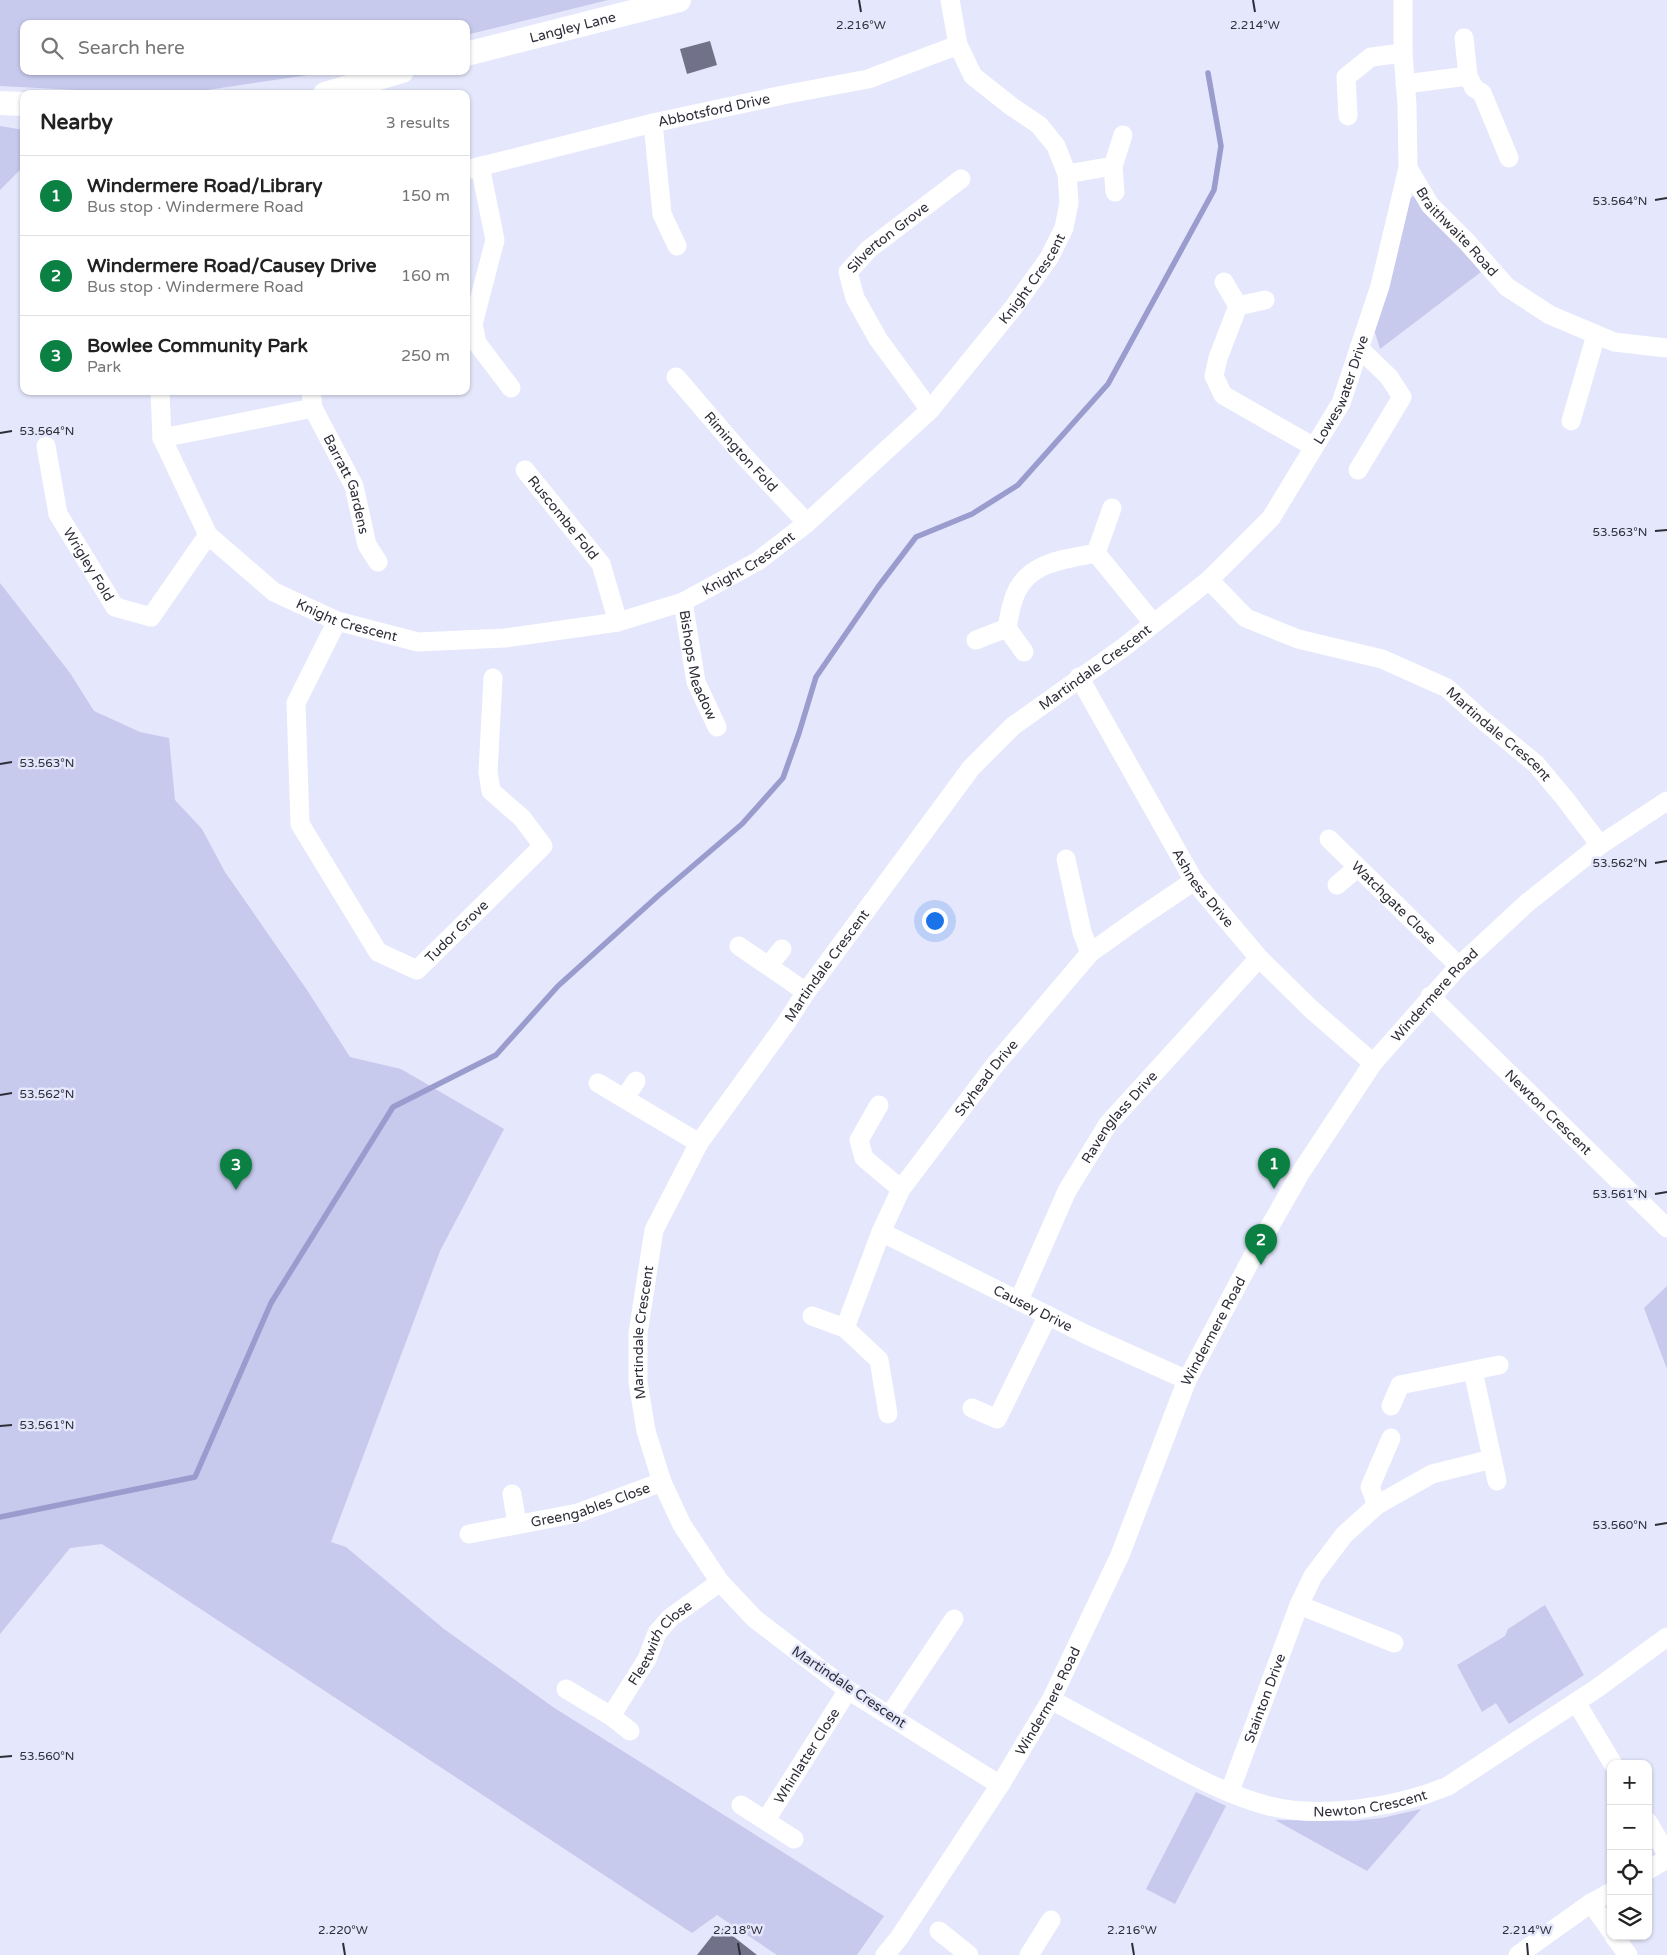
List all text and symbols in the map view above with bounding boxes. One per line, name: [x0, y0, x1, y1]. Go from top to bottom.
street label: Langley Lane: [528, 8, 618, 46]
text: 2.216°W: [836, 18, 886, 32]
text: 2.214°W: [1230, 18, 1280, 32]
search box: [20, 20, 470, 75]
icon: search: [38, 34, 66, 62]
text: Search here: [78, 37, 185, 59]
street label: Abbotsford Drive: [656, 90, 772, 130]
text: Nearby: [40, 110, 113, 135]
text: 3 results: [386, 113, 450, 133]
text: Windermere Road/Library: [87, 175, 323, 197]
street label: Braithwaite Road: [1413, 184, 1502, 280]
text: 1: [51, 186, 61, 206]
text: 150 m: [401, 186, 450, 206]
text: 53.564°N: [1593, 194, 1647, 208]
text: Bus stop · Windermere Road: [87, 197, 304, 217]
street label: Silverton Grove: [843, 198, 932, 276]
street label: Knight Crescent: [995, 230, 1069, 327]
text: Windermere Road/Causey Drive: [87, 255, 377, 277]
text: 2: [51, 266, 61, 286]
text: 160 m: [401, 266, 450, 286]
text: Bus stop · Windermere Road: [87, 277, 304, 297]
street label: Loweswater Drive: [1309, 333, 1371, 447]
text: Bowlee Community Park: [87, 335, 308, 357]
text: 3: [51, 346, 61, 366]
text: 250 m: [401, 346, 450, 366]
text: Park: [87, 357, 121, 377]
street label: Rimington Fold: [701, 408, 781, 495]
text: 53.564°N: [20, 424, 74, 438]
street label: Barratt Gardens: [320, 431, 373, 536]
street label: Ruscombe Fold: [524, 472, 602, 563]
street label: Wrigley Fold: [60, 524, 118, 604]
text: 53.563°N: [1593, 525, 1647, 539]
street label: Knight Crescent: [699, 527, 798, 598]
street label: Knight Crescent: [293, 595, 400, 645]
street label: Bishops Meadow: [676, 609, 721, 723]
street label: Martindale Crescent: [1035, 620, 1155, 713]
street label: Martindale Crescent: [1443, 683, 1555, 785]
text: 53.563°N: [20, 756, 74, 770]
street label: Ashness Drive: [1169, 845, 1238, 931]
text: 53.562°N: [1593, 856, 1647, 870]
street label: Watchgate Close: [1348, 857, 1440, 948]
street label: Tudor Grove: [421, 896, 492, 966]
street label: Martindale Crescent: [781, 905, 873, 1025]
your location: [922, 908, 948, 934]
street label: Windermere Road: [1387, 944, 1481, 1045]
street label: Styhead Drive: [951, 1036, 1021, 1119]
street label: Newton Crescent: [1502, 1066, 1596, 1159]
street label: Ravenglass Drive: [1078, 1067, 1161, 1166]
text: 53.562°N: [20, 1087, 74, 1101]
pin: 1: [1258, 1148, 1290, 1189]
pin: 3: [220, 1149, 252, 1190]
text: 53.561°N: [1593, 1187, 1647, 1201]
pin: 2: [1245, 1224, 1277, 1265]
street label: Martindale Crescent: [629, 1264, 657, 1401]
street label: Windermere Road: [1177, 1274, 1249, 1388]
street label: Causey Drive: [991, 1281, 1076, 1335]
text: 53.561°N: [20, 1418, 74, 1432]
street label: Greengables Close: [529, 1479, 652, 1530]
text: 53.560°N: [1593, 1518, 1647, 1532]
street label: Fleetwith Close: [624, 1597, 695, 1688]
street label: Martindale Crescent: [789, 1642, 910, 1732]
street label: Windermere Road: [1011, 1644, 1084, 1758]
street label: Stainton Drive: [1240, 1651, 1289, 1745]
street label: Whinlatter Close: [770, 1705, 843, 1807]
text: 53.560°N: [20, 1749, 74, 1763]
map controls: [1607, 1760, 1652, 1940]
button: +: [1607, 1760, 1652, 1805]
street label: Newton Crescent: [1313, 1786, 1430, 1820]
button: −: [1607, 1805, 1652, 1850]
button: locate: [1607, 1850, 1652, 1895]
button: layers: [1607, 1895, 1652, 1940]
text: 2.220°W: [318, 1923, 368, 1937]
text: 2.218°W: [713, 1923, 763, 1937]
text: 2.216°W: [1107, 1923, 1157, 1937]
text: 2.214°W: [1502, 1923, 1552, 1937]

